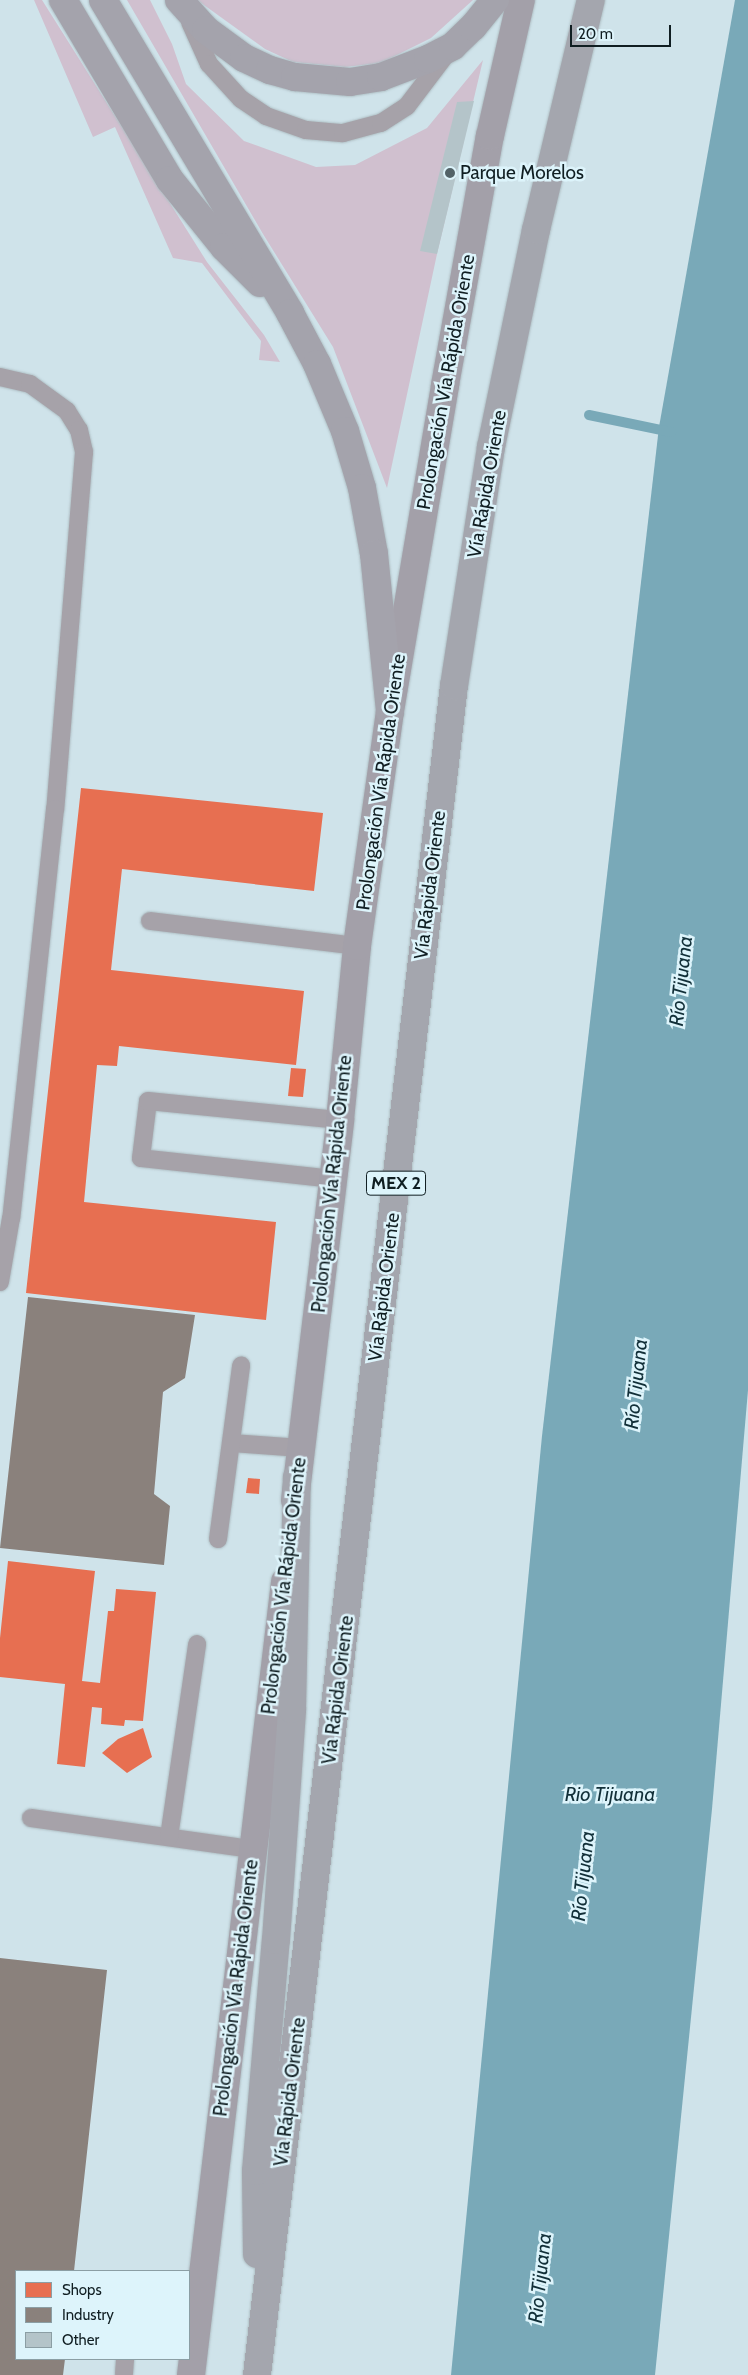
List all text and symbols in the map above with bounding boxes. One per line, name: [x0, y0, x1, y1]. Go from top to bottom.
scale bar: [573, 15, 674, 47]
text: 20 m: [578, 25, 613, 43]
place label: Parque Morelos: [460, 162, 584, 184]
marker: Parque Morelos: [444, 167, 456, 179]
street label: Prolongación Vía Rápida Oriente: [412, 253, 480, 511]
street label: Vía Rápida Oriente: [463, 408, 511, 560]
street label: Prolongación Vía Rápida Oriente: [352, 652, 410, 912]
street label: Vía Rápida Oriente: [410, 809, 450, 961]
water label: Río Tijuana: [664, 935, 698, 1027]
street label: Prolongación Vía Rápida Oriente: [307, 1054, 357, 1314]
road number: MEX 2: [366, 1168, 426, 1198]
street label: Vía Rápida Oriente: [364, 1211, 404, 1363]
water label: Río Tijuana: [619, 1338, 653, 1430]
street label: Prolongación Vía Rápida Oriente: [257, 1456, 311, 1716]
street label: Vía Rápida Oriente: [318, 1614, 358, 1766]
water label: Rio Tijuana: [565, 1782, 655, 1806]
water label: Río Tijuana: [566, 1830, 600, 1922]
street label: Prolongación Vía Rápida Oriente: [209, 1858, 263, 2118]
street label: Vía Rápida Oriente: [270, 2016, 310, 2168]
water label: Río Tijuana: [523, 2232, 557, 2324]
legend: [15, 2270, 190, 2360]
text: Shops: [62, 2281, 102, 2299]
text: Industry: [62, 2306, 114, 2324]
text: Other: [62, 2331, 99, 2349]

